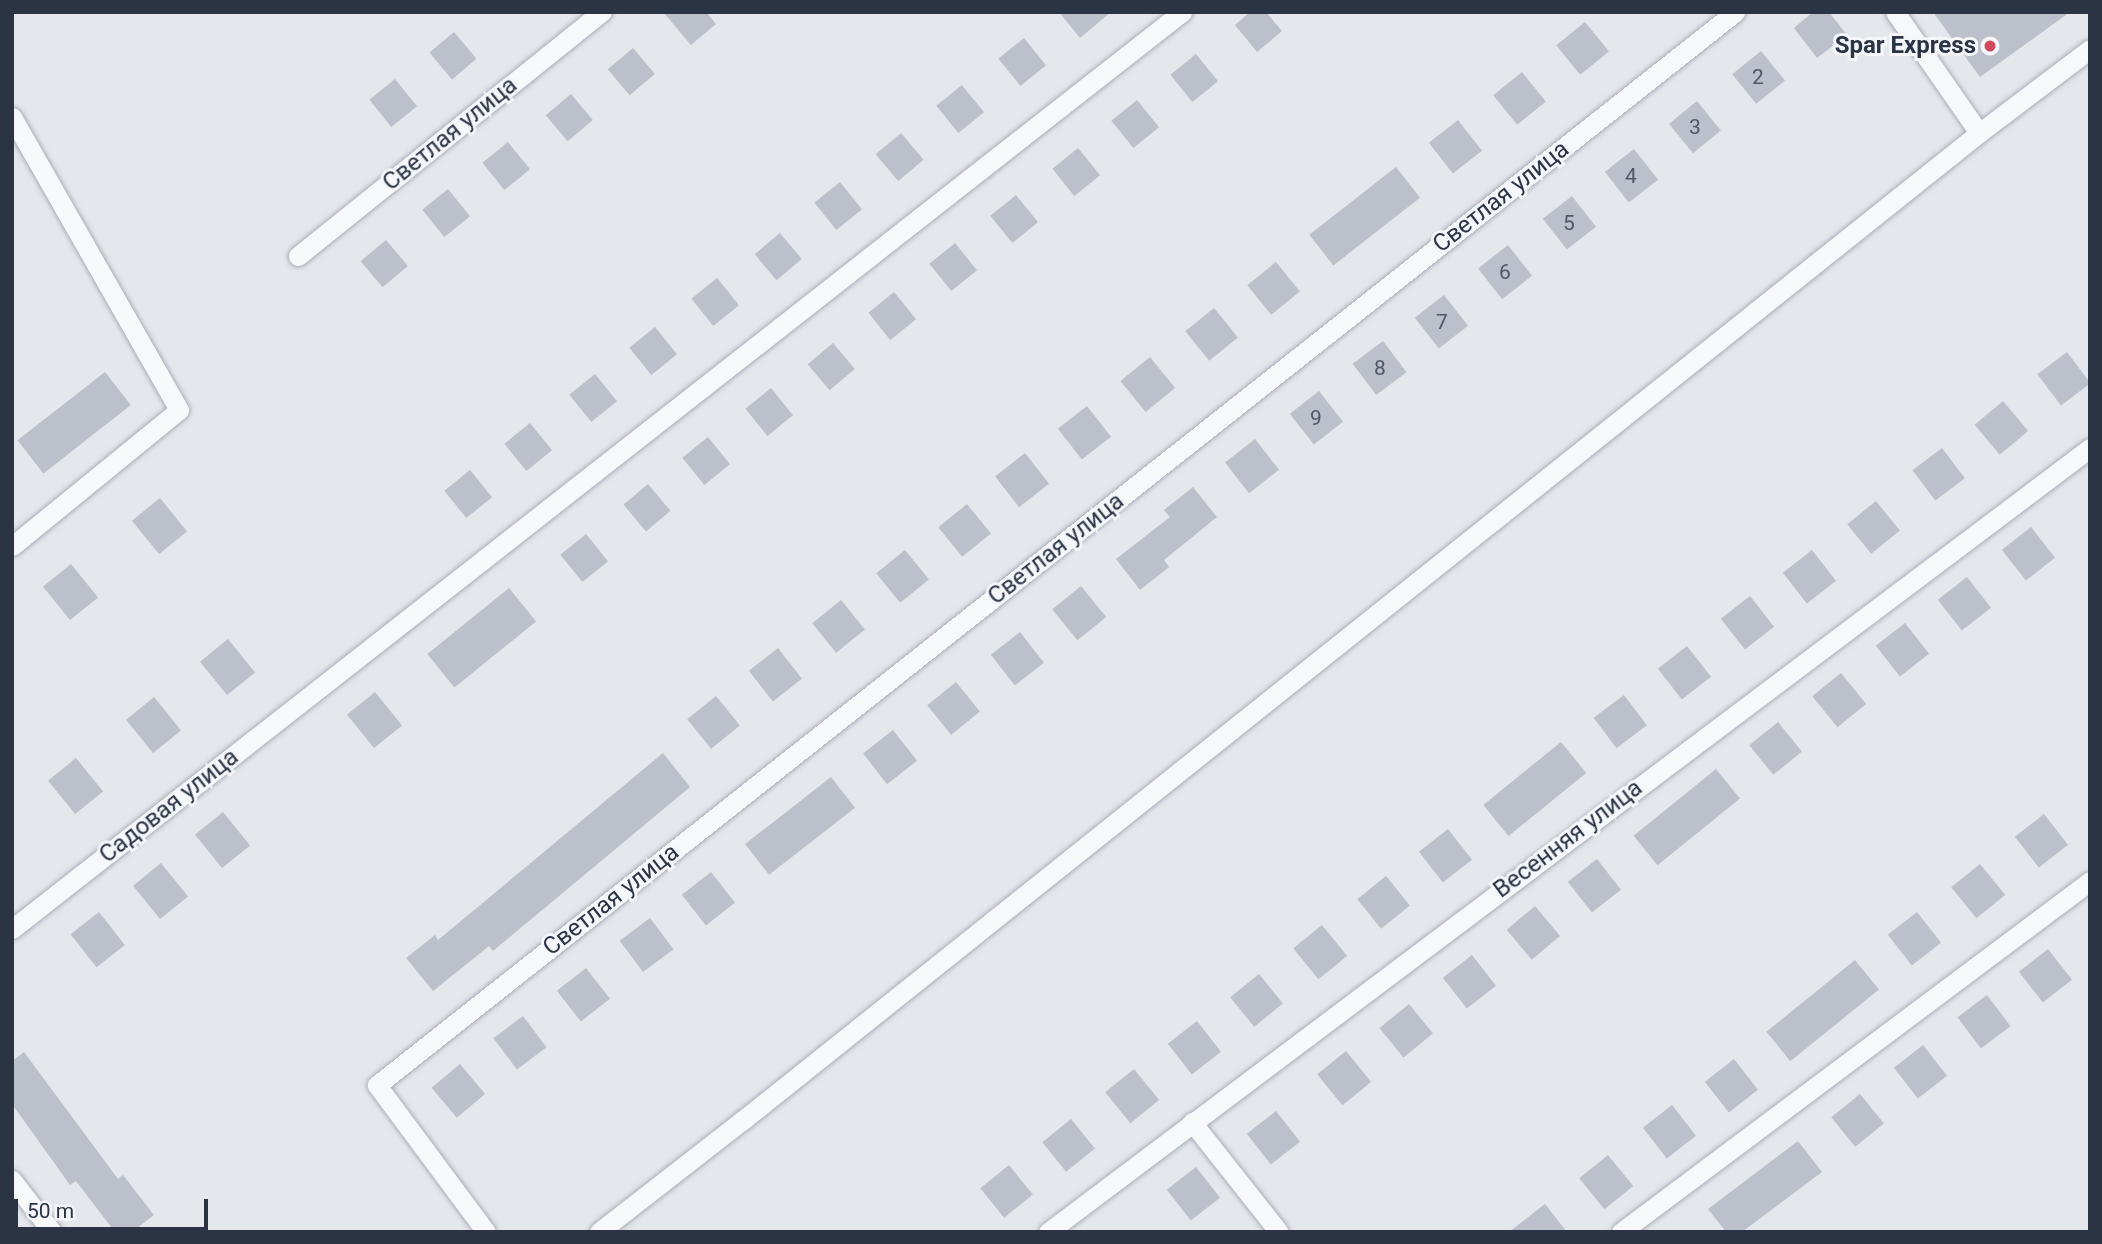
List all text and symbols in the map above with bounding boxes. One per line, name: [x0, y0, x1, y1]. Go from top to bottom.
place label: Spar Express: [1835, 32, 1976, 60]
marker: Spar Express: [1982, 38, 1998, 54]
house number: 2: [1752, 64, 1764, 90]
street label: Светлая улица: [377, 71, 523, 197]
house number: 3: [1689, 114, 1701, 140]
street label: Светлая улица: [1427, 135, 1575, 259]
house number: 4: [1625, 163, 1637, 189]
house number: 5: [1563, 210, 1575, 236]
house number: 6: [1499, 259, 1511, 285]
house number: 7: [1436, 309, 1448, 335]
house number: 8: [1374, 355, 1386, 381]
house number: 9: [1310, 405, 1322, 431]
street label: Светлая улица: [982, 487, 1130, 611]
street label: Садовая улица: [94, 743, 244, 869]
street label: Весенняя улица: [1488, 774, 1648, 904]
street label: Светлая улица: [537, 838, 685, 962]
scale bar: [18, 1184, 212, 1228]
text: 50 m: [27, 1199, 74, 1223]

